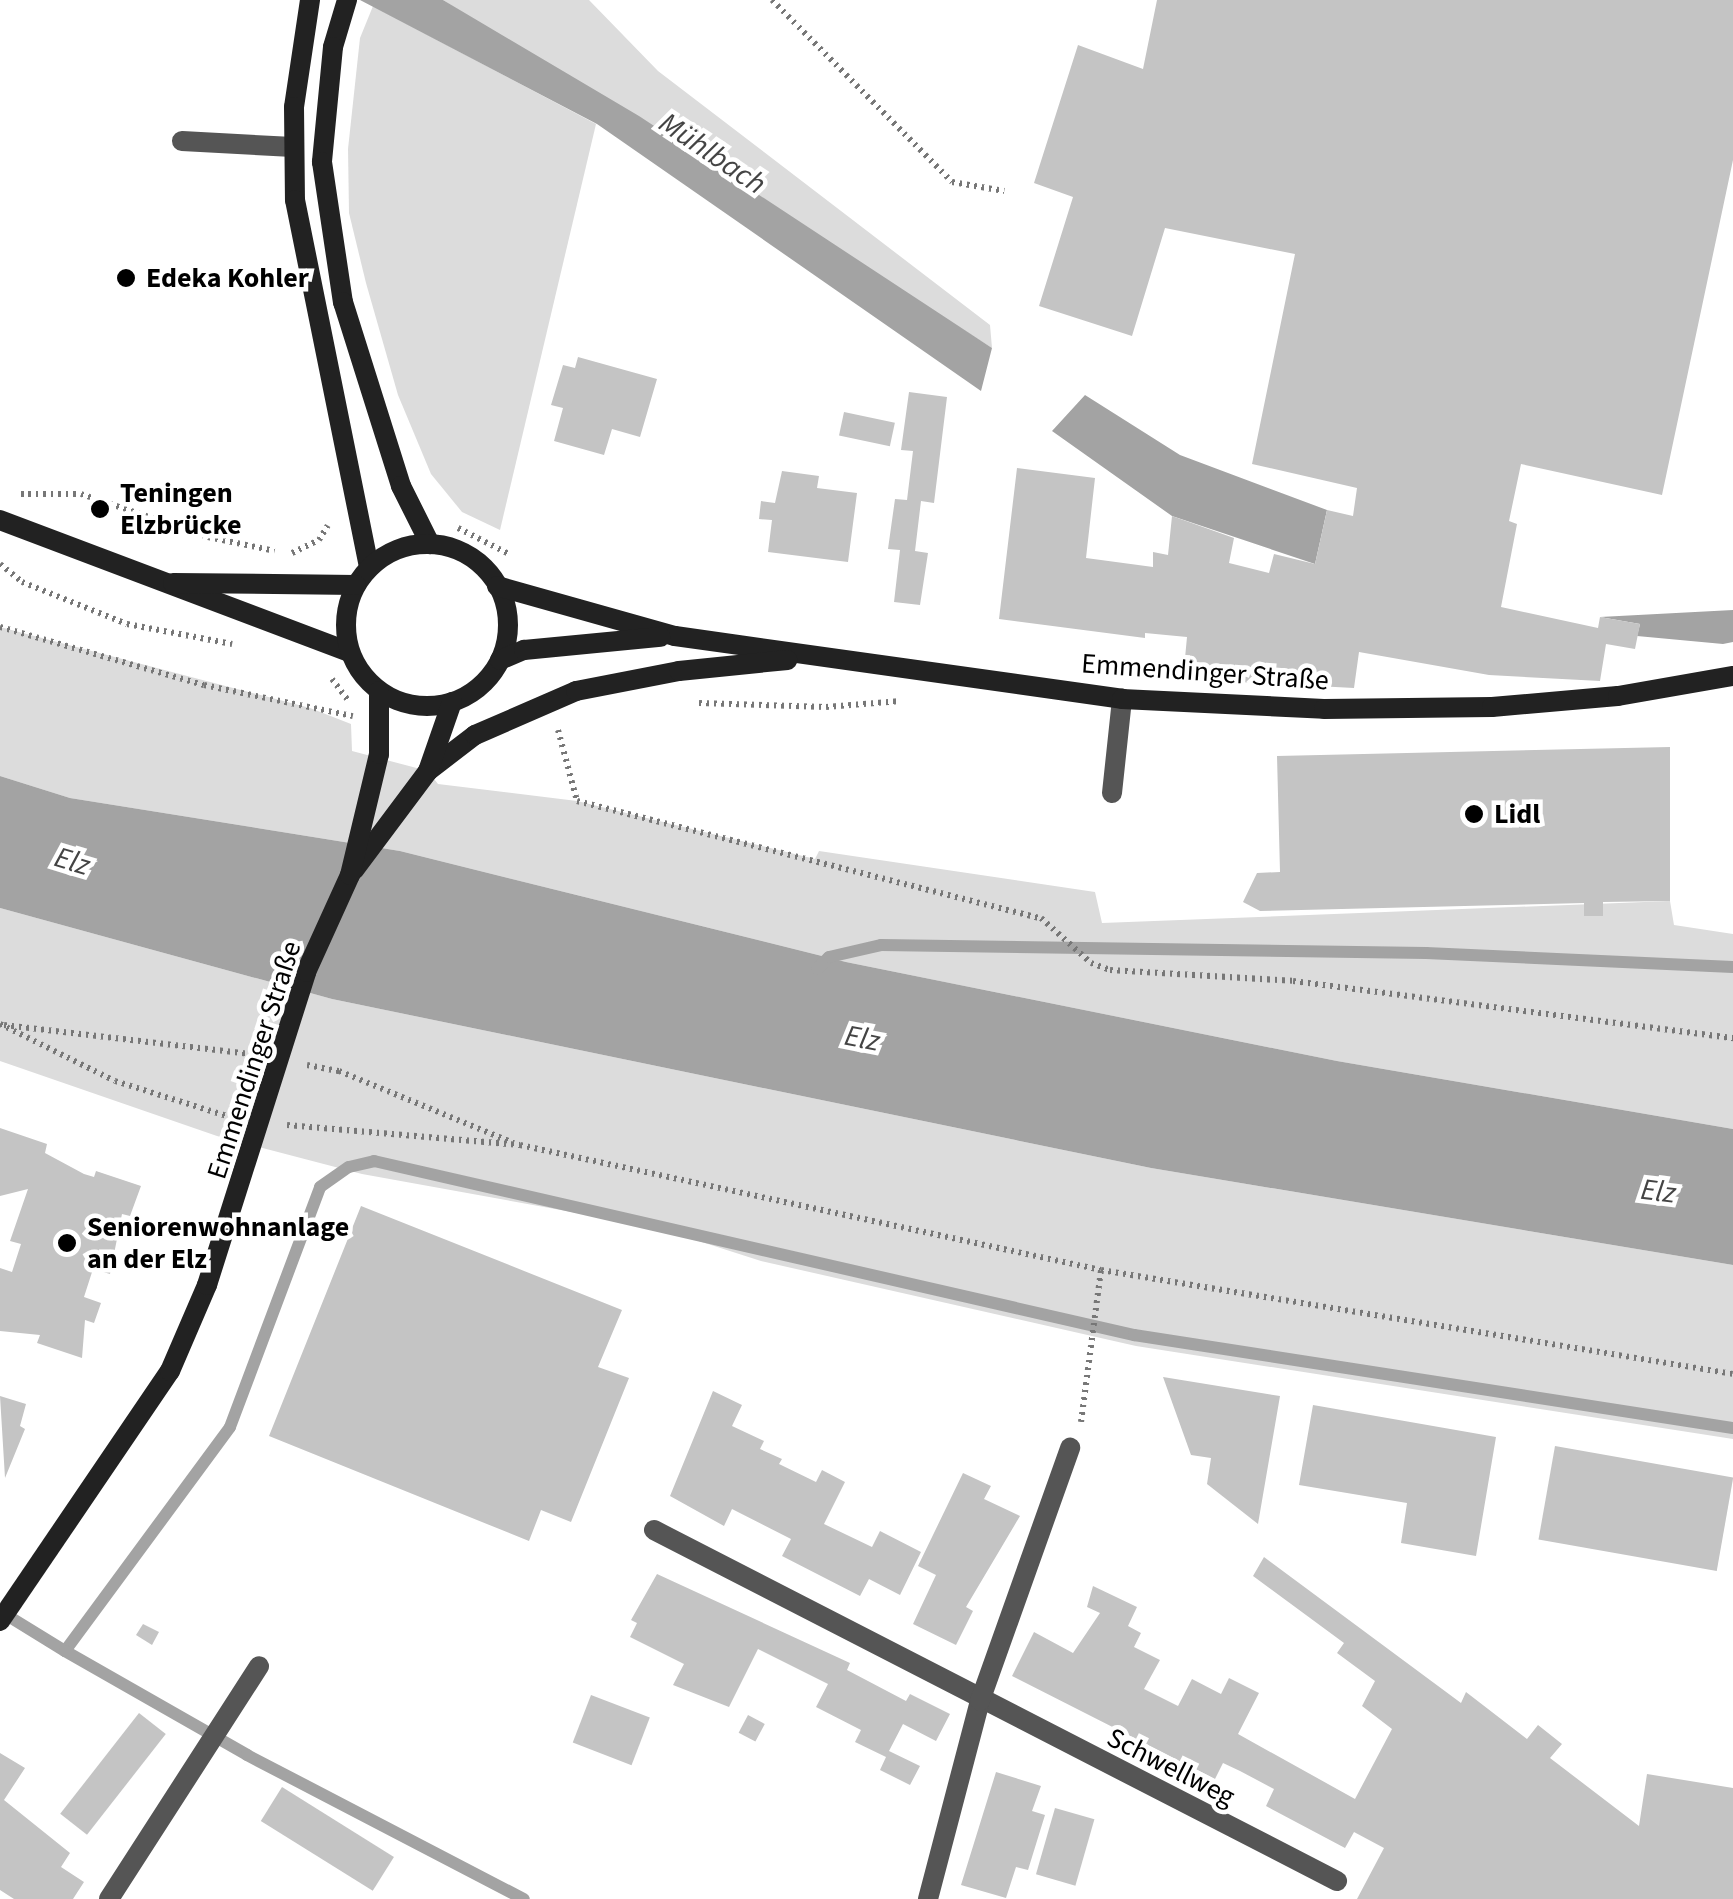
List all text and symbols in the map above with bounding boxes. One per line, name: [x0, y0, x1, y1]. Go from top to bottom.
water label: Mühlbach: [652, 105, 772, 203]
place label: Edeka Kohler: [146, 261, 309, 295]
marker: Edeka Kohler: [115, 267, 137, 289]
place label: Teningen Elzbrücke: [120, 476, 241, 542]
marker: Teningen Elzbrücke: [89, 498, 111, 520]
street label: Emmendinger Straße: [1080, 647, 1330, 697]
place label: Lidl: [1494, 797, 1540, 831]
marker: Lidl: [1463, 803, 1485, 825]
water label: Elz: [50, 840, 94, 884]
street label: Emmendinger Straße: [200, 937, 308, 1183]
water label: Elz: [841, 1018, 883, 1060]
water label: Elz: [1639, 1172, 1677, 1212]
place label: Seniorenwohnanlage an der Elz: [87, 1210, 349, 1276]
marker: Seniorenwohnanlage an der Elz: [56, 1232, 78, 1254]
street label: Schwellweg: [1101, 1721, 1241, 1813]

